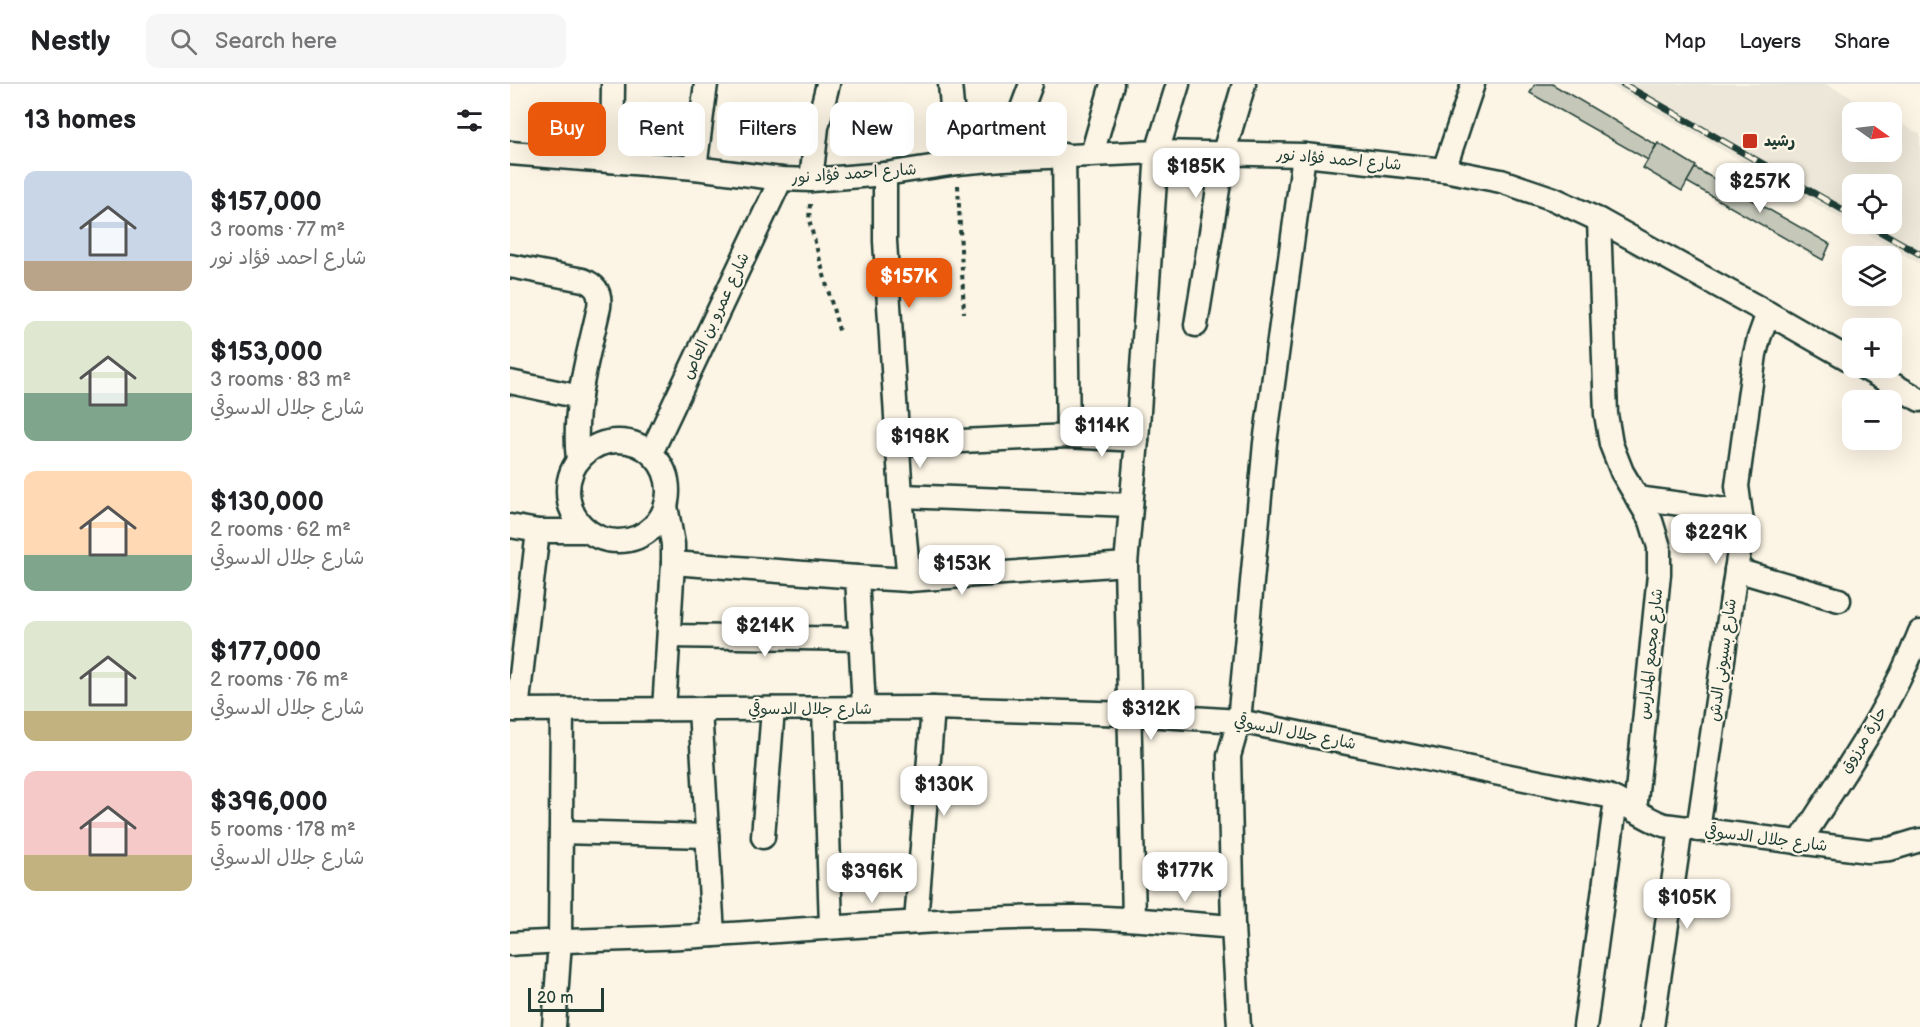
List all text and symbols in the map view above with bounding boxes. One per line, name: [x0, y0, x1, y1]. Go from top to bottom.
search box: [146, 14, 566, 68]
text: Nestly: [30, 25, 110, 58]
icon: search: [167, 25, 200, 58]
text: Search here: [215, 28, 337, 55]
text: Map: [1664, 29, 1706, 54]
text: Layers: [1739, 29, 1801, 54]
text: Share: [1834, 29, 1890, 54]
chip: Buy: [528, 102, 606, 156]
chip: Rent: [618, 102, 705, 156]
chip: Filters: [717, 102, 818, 156]
chip: New: [830, 102, 914, 156]
chip: Apartment: [926, 102, 1067, 156]
north arrow: [1842, 102, 1902, 162]
map controls: [1842, 102, 1902, 450]
icon: filters: [453, 104, 486, 137]
text: 13 homes: [24, 105, 136, 136]
marker: رشيد: [1741, 132, 1759, 150]
place label: رشيد: [1764, 132, 1795, 151]
street label: شارع احمد فؤاد نور: [1275, 145, 1402, 176]
pin: $185K: [1154, 148, 1238, 199]
text: $185K: [1167, 155, 1225, 179]
street label: شارع احمد فؤاد نور: [790, 160, 917, 189]
pin: $257K: [1718, 163, 1802, 214]
text: $257K: [1729, 170, 1791, 194]
button: locate: [1842, 174, 1902, 234]
text: $157,000: [210, 187, 322, 218]
icon: home: [72, 195, 144, 267]
text: 3 rooms · 77 m²: [210, 218, 345, 242]
text: شارع احمد فؤاد نور: [210, 246, 367, 270]
button: layers: [1842, 246, 1902, 306]
street label: شارع عمرو بن العاص: [678, 250, 755, 383]
pin: $157K: [867, 258, 951, 309]
text: $157K: [880, 265, 938, 289]
button: +: [1842, 318, 1902, 378]
text: $153,000: [210, 337, 323, 368]
icon: home: [72, 345, 144, 417]
text: 3 rooms · 83 m²: [210, 368, 351, 392]
button: −: [1842, 390, 1902, 450]
text: شارع جلال الدسوقي: [210, 396, 365, 420]
pin: $114K: [1060, 407, 1144, 458]
text: $114K: [1074, 414, 1130, 438]
pin: $198K: [878, 418, 962, 469]
text: $198K: [891, 425, 949, 449]
text: $130,000: [210, 487, 324, 518]
icon: home: [72, 495, 144, 567]
pin: $229K: [1674, 514, 1758, 565]
text: 2 rooms · 62 m²: [210, 518, 351, 542]
text: $229K: [1685, 521, 1747, 545]
pin: $153K: [920, 545, 1004, 596]
text: شارع جلال الدسوقي: [210, 546, 365, 570]
text: $153K: [933, 552, 991, 576]
street label: شارع مجمع المدارس: [1635, 588, 1668, 721]
street label: شارع بسيوني الدش: [1705, 597, 1745, 723]
pin: $214K: [723, 607, 807, 658]
text: $214K: [736, 614, 794, 638]
text: $177,000: [210, 637, 321, 668]
icon: home: [72, 645, 144, 717]
text: 2 rooms · 76 m²: [210, 668, 348, 692]
pin: $312K: [1109, 690, 1193, 741]
text: شارع جلال الدسوقي: [210, 696, 365, 720]
text: $312K: [1122, 697, 1180, 721]
street label: شارع جلال الدسوقي: [748, 698, 872, 720]
street label: حارة مرزوق: [1836, 703, 1892, 777]
street label: شارع جلال الدسوقي: [1232, 710, 1358, 755]
pin: $130K: [902, 766, 986, 817]
text: $130K: [914, 773, 974, 797]
text: $396,000: [210, 787, 328, 818]
icon: home: [72, 795, 144, 867]
text: 5 rooms · 178 m²: [210, 818, 356, 842]
street label: شارع جلال الدسوقي: [1703, 820, 1829, 857]
text: شارع جلال الدسوقي: [210, 846, 365, 870]
pin: $177K: [1143, 852, 1227, 903]
pin: $396K: [830, 853, 914, 904]
text: $177K: [1156, 859, 1214, 883]
text: $396K: [841, 860, 903, 884]
pin: $105K: [1645, 879, 1729, 930]
text: $105K: [1657, 886, 1717, 910]
scale bar: [528, 985, 604, 1012]
text: 20 m: [537, 989, 573, 1008]

